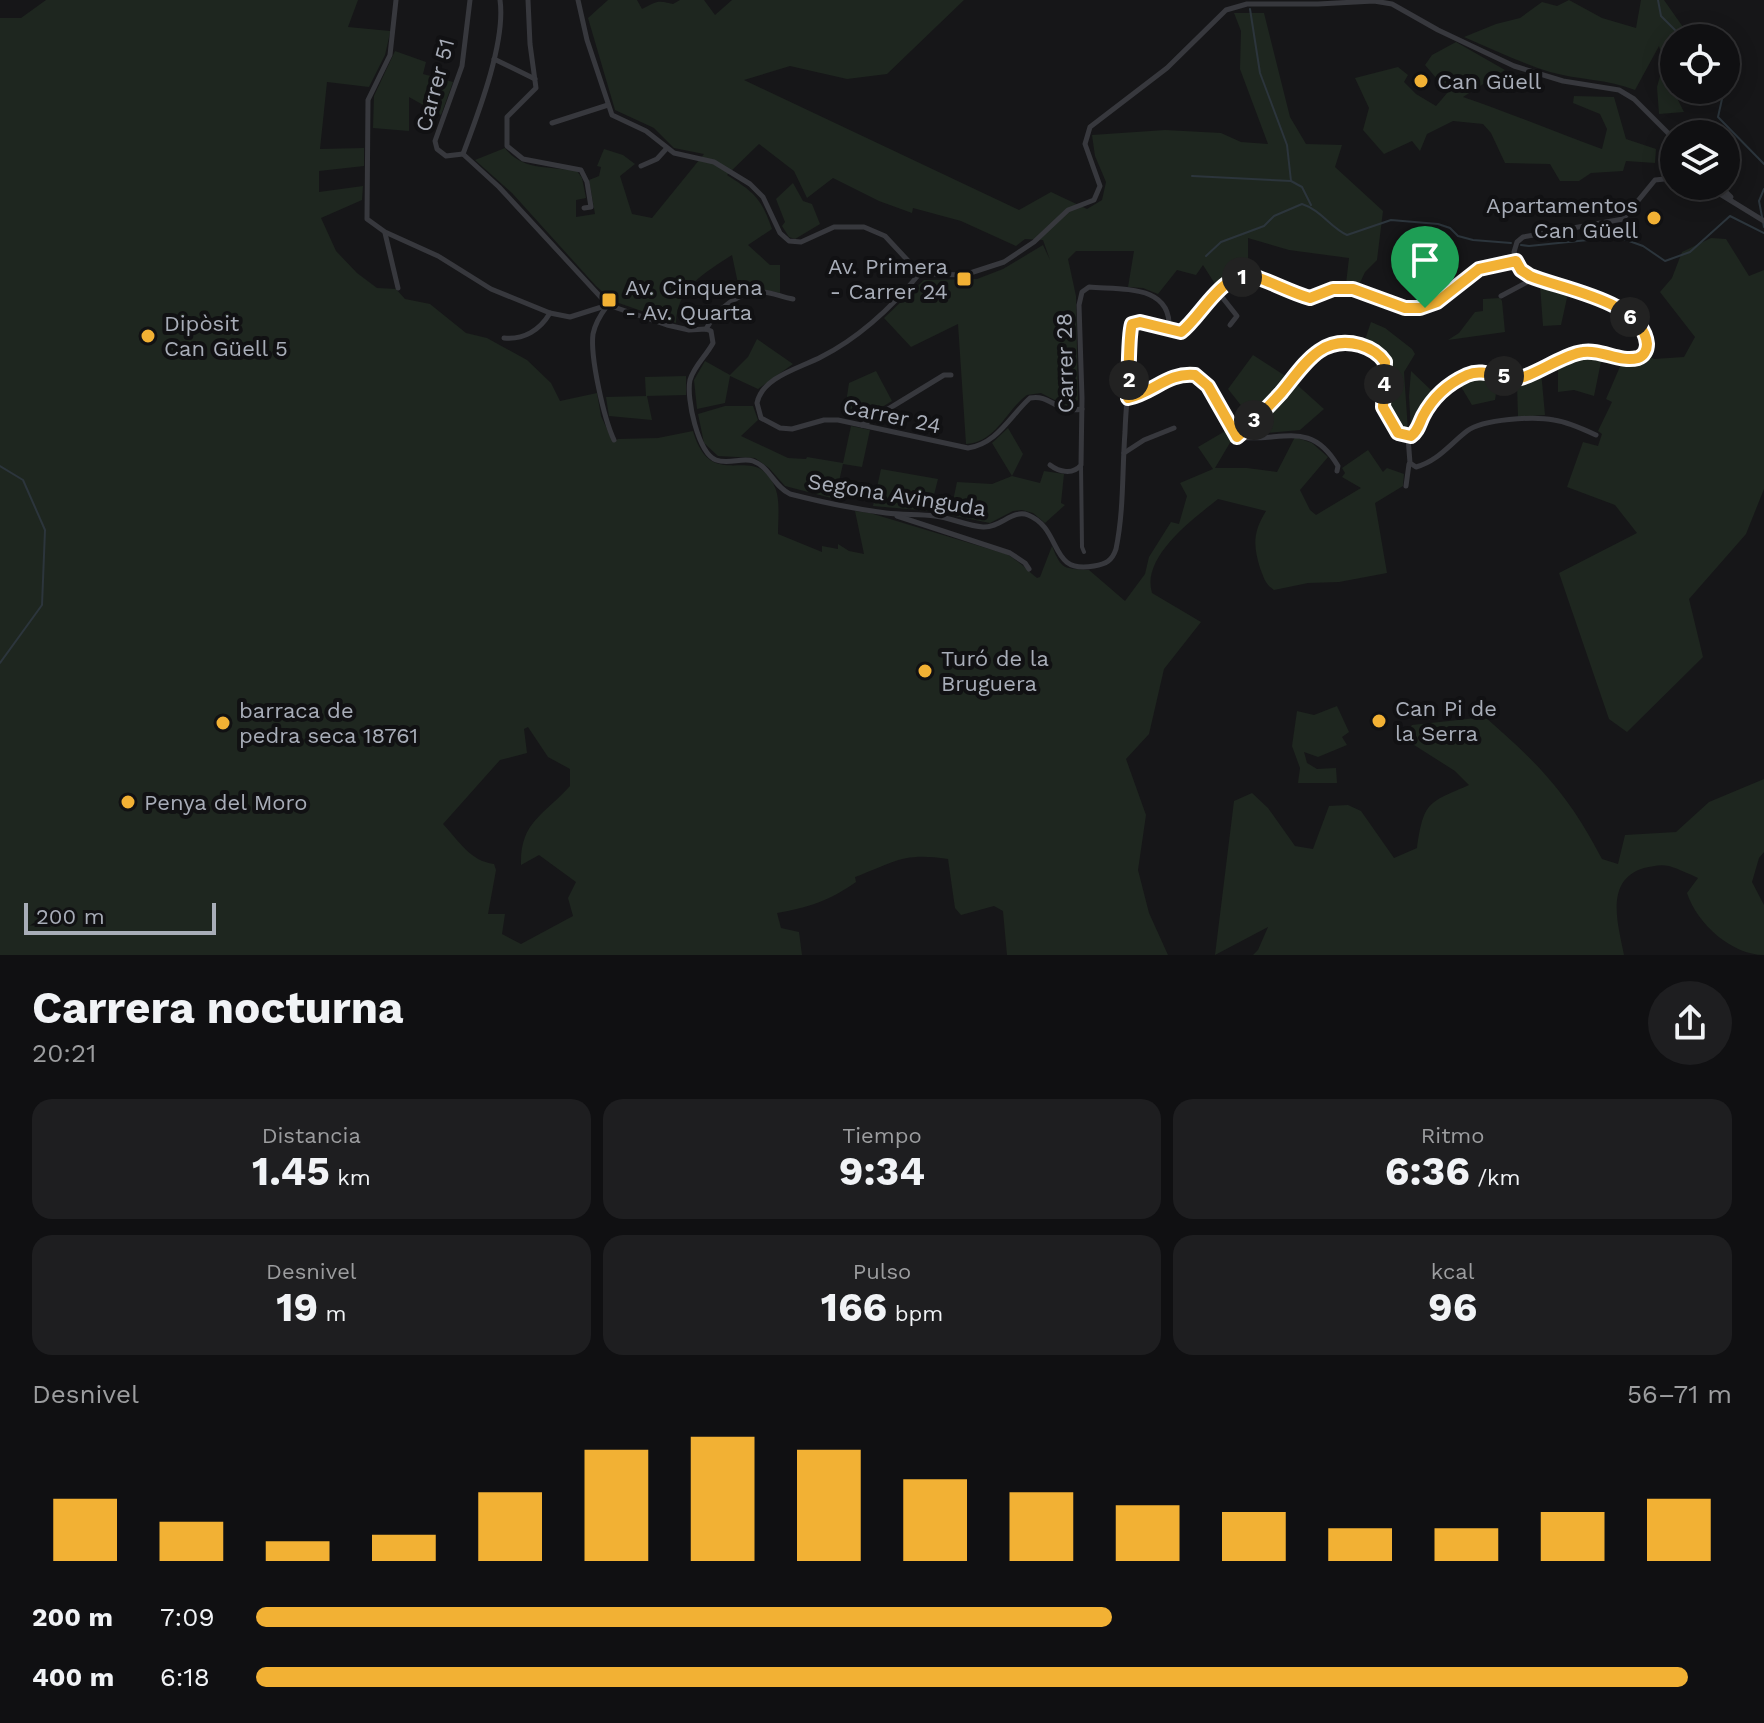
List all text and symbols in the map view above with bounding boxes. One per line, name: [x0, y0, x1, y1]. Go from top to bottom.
map controls: [1660, 24, 1740, 200]
button: locate: [1660, 24, 1740, 104]
street label: Carrer 51: [411, 36, 459, 134]
place label: Can Güell: [1437, 69, 1542, 94]
marker: Can Güell: [1412, 72, 1430, 90]
button: layers: [1660, 120, 1740, 200]
place label: Apartamentos Can Güell: [1486, 193, 1638, 243]
marker: Apartamentos Can Güell: [1645, 209, 1663, 227]
pin: [1391, 226, 1459, 308]
icon: arrive: [1403, 238, 1447, 282]
place label: Av. Primera - Carrer 24: [828, 254, 948, 304]
pin: 1: [1222, 257, 1262, 297]
text: 1: [1237, 264, 1247, 289]
marker: Av. Primera - Carrer 24: [955, 270, 973, 288]
place label: Av. Cinquena - Av. Quarta: [625, 275, 763, 325]
marker: Av. Cinquena - Av. Quarta: [600, 291, 618, 309]
pin: 6: [1610, 297, 1650, 337]
text: 6: [1623, 304, 1637, 329]
place label: Dipòsit Can Güell 5: [164, 311, 288, 361]
street label: Carrer 28: [1052, 313, 1078, 413]
marker: Dipòsit Can Güell 5: [139, 327, 157, 345]
pin: 5: [1484, 356, 1524, 396]
pin: 2: [1109, 360, 1149, 400]
text: 5: [1498, 363, 1510, 388]
pin: 4: [1364, 364, 1404, 404]
text: 2: [1122, 367, 1136, 392]
text: 4: [1377, 371, 1391, 396]
street label: Carrer 24: [841, 393, 943, 439]
pin: 3: [1234, 400, 1274, 440]
text: 3: [1247, 407, 1261, 432]
street label: Segona Avinguda: [806, 469, 988, 521]
place label: Turó de la Bruguera: [941, 646, 1049, 696]
marker: Turó de la Bruguera: [916, 662, 934, 680]
place label: Can Pi de la Serra: [1395, 696, 1497, 746]
place label: barraca de pedra seca 18761: [239, 698, 418, 748]
marker: Can Pi de la Serra: [1370, 712, 1388, 730]
marker: barraca de pedra seca 18761: [214, 714, 232, 732]
place label: Penya del Moro: [144, 790, 307, 815]
marker: Penya del Moro: [119, 793, 137, 811]
scale bar: [24, 899, 216, 935]
text: 200 m: [36, 904, 105, 929]
button: share: [1648, 981, 1732, 1065]
text: Carrera nocturna: [32, 982, 404, 1034]
text: 20:21: [32, 1038, 96, 1068]
text: Distancia: [262, 1123, 361, 1148]
text: Tiempo: [842, 1123, 922, 1148]
text: Ritmo: [1421, 1123, 1485, 1148]
text: 1.45: [252, 1148, 330, 1195]
text: 9:34: [839, 1148, 925, 1195]
text: 6:36: [1385, 1148, 1470, 1195]
text: km: [330, 1165, 371, 1190]
text: /km: [1470, 1165, 1520, 1190]
text: Desnivel: [266, 1259, 357, 1284]
text: Pulso: [853, 1259, 911, 1284]
text: kcal: [1431, 1259, 1474, 1284]
text: 19: [276, 1284, 318, 1331]
text: 166: [821, 1284, 887, 1331]
text: 96: [1428, 1284, 1477, 1331]
text: m: [318, 1301, 347, 1326]
text: bpm: [887, 1301, 943, 1326]
text: Desnivel: [32, 1379, 139, 1409]
text: 56–71 m: [1627, 1379, 1732, 1409]
text: 200 m: [32, 1602, 113, 1632]
text: 7:09: [160, 1602, 215, 1632]
text: 400 m: [32, 1662, 114, 1692]
text: 6:18: [160, 1662, 210, 1692]

